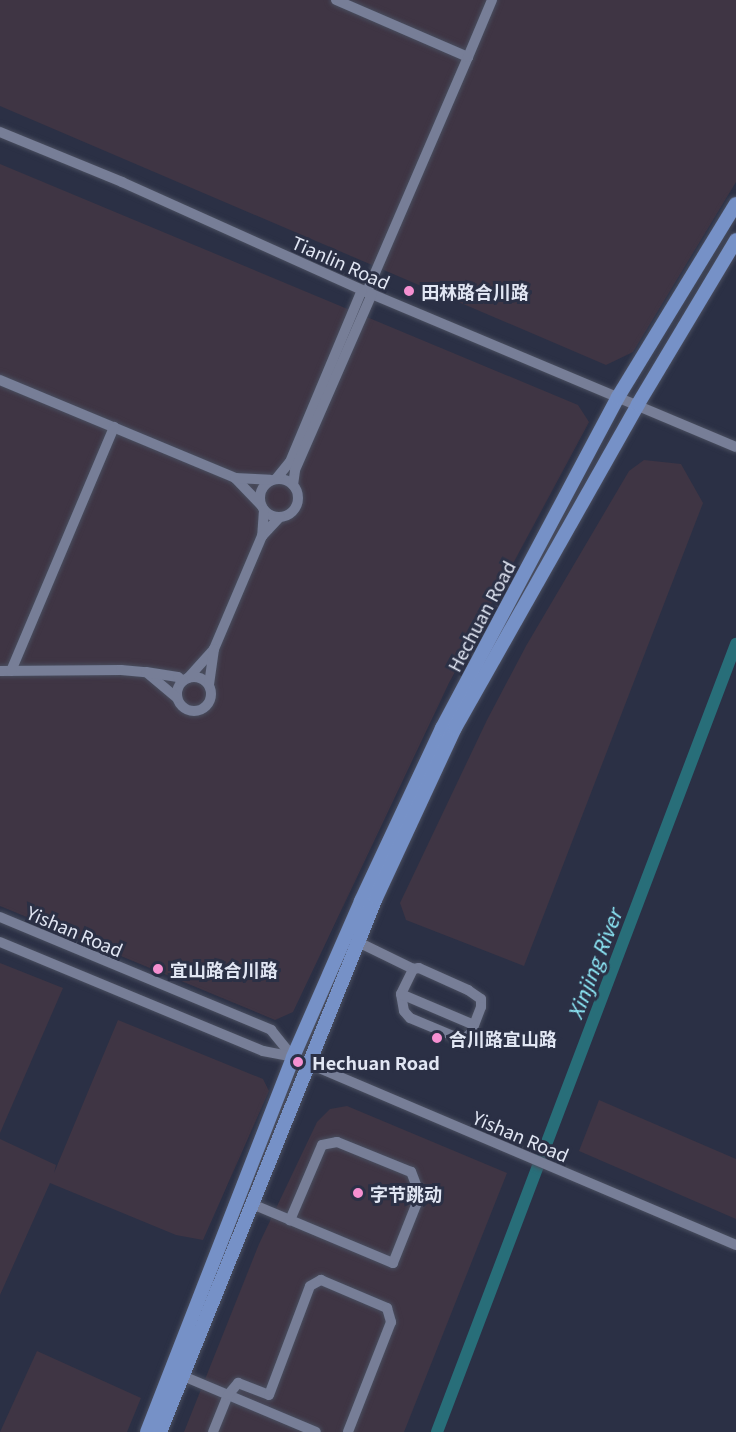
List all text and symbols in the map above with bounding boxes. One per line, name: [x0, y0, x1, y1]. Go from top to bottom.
street label: Tianlin Road: [289, 231, 393, 293]
place label: 田林路合川路: [421, 280, 529, 302]
marker: 田林路合川路: [402, 284, 416, 298]
street label: Hechuan Road: [443, 557, 519, 675]
street label: Yishan Road: [24, 901, 126, 961]
water label: Xinjing River: [562, 906, 626, 1022]
place label: 宜山路合川路: [170, 958, 278, 980]
marker: 宜山路合川路: [151, 962, 165, 976]
place label: 合川路宜山路: [449, 1027, 557, 1049]
marker: 合川路宜山路: [430, 1031, 444, 1045]
place label: Hechuan Road: [312, 1051, 440, 1073]
marker: Hechuan Road: [289, 1053, 307, 1071]
street label: Yishan Road: [470, 1106, 572, 1166]
place label: 字节跳动: [370, 1182, 442, 1204]
marker: 字节跳动: [351, 1186, 365, 1200]

